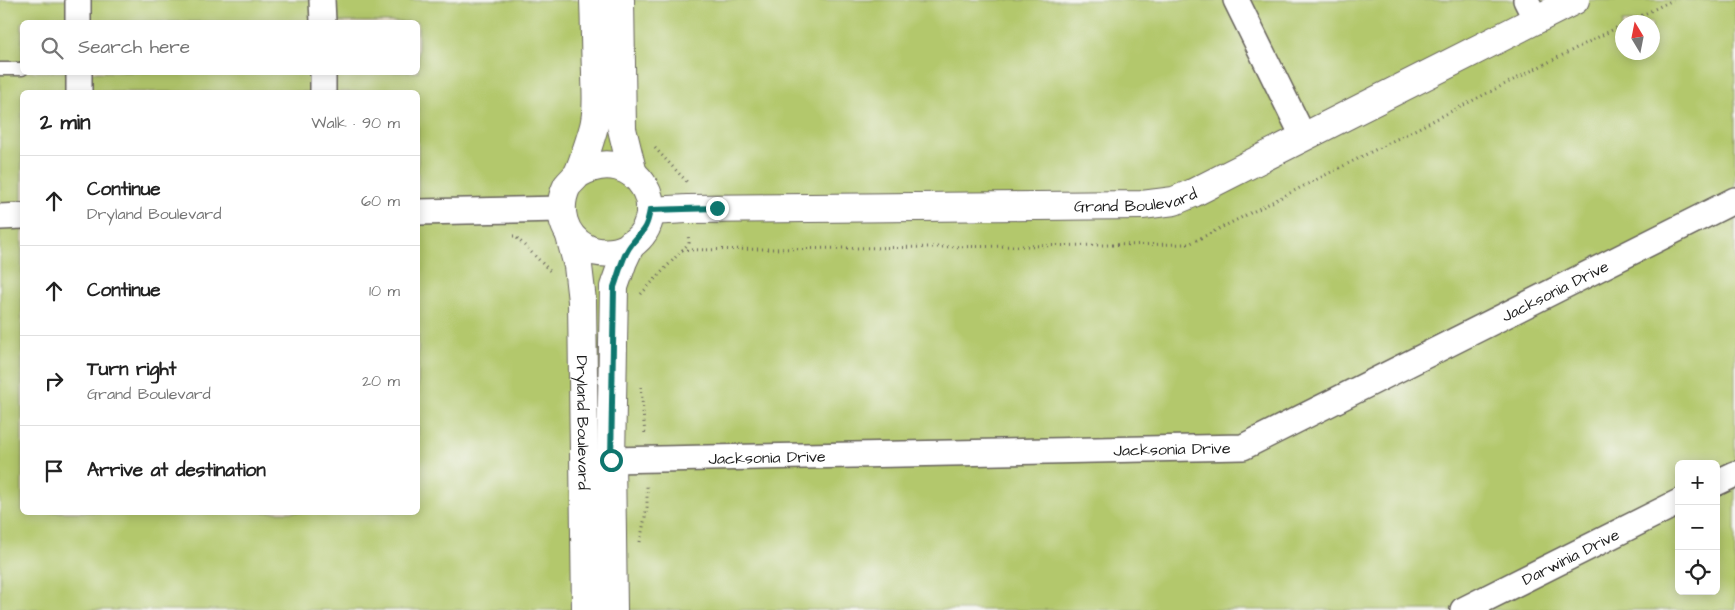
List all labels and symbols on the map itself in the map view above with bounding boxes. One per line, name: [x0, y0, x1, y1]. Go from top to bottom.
north arrow: [1615, 15, 1660, 60]
street label: Grand Boulevard: [1074, 183, 1200, 218]
route end: [706, 197, 729, 220]
street label: Jacksonia Drive: [1498, 255, 1613, 327]
street label: Dryland Boulevard: [570, 355, 594, 490]
street label: Jacksonia Drive: [1113, 437, 1231, 462]
street label: Jacksonia Drive: [708, 446, 826, 470]
route start: [600, 449, 623, 472]
street label: Darwinia Drive: [1518, 523, 1624, 591]

